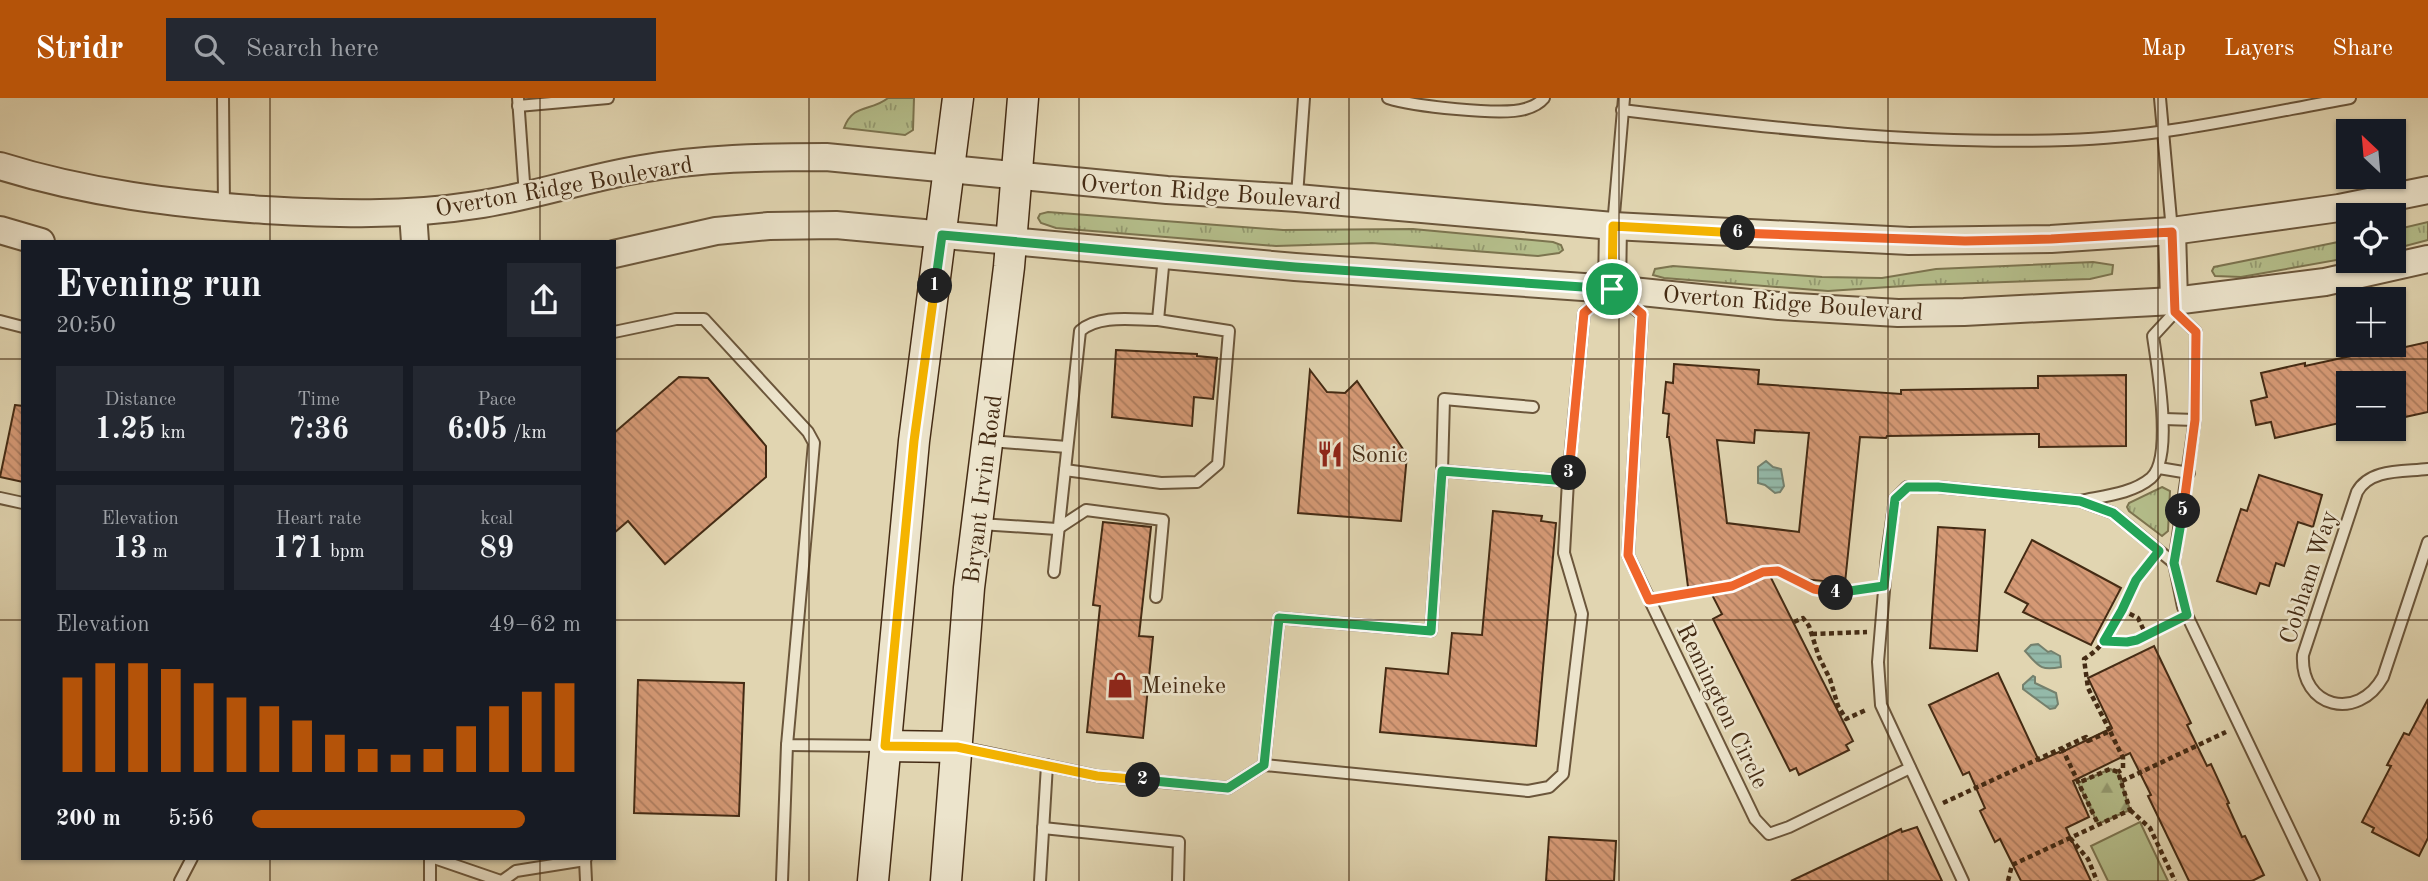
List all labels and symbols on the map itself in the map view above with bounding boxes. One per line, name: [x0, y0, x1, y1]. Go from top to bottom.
north arrow: [2336, 119, 2406, 189]
street label: Overton Ridge Boulevard: [434, 153, 695, 222]
street label: Overton Ridge Boulevard: [1080, 173, 1342, 215]
pin: 6: [1720, 216, 1756, 250]
pin: [1582, 259, 1642, 319]
pin: 1: [918, 268, 953, 304]
street label: Overton Ridge Boulevard: [1662, 284, 1924, 326]
street label: Bryant Irvin Road: [961, 394, 1007, 585]
restaurant icon: Sonic: [1315, 439, 1345, 469]
place label: Sonic: [1351, 444, 1408, 468]
pin: 3: [1552, 456, 1586, 490]
pin: 5: [2166, 494, 2200, 528]
street label: Cobham Way: [2277, 508, 2343, 647]
pin: 4: [1818, 575, 1854, 610]
street label: Remington Circle: [1671, 621, 1771, 793]
shop icon: Meineke: [1105, 670, 1135, 700]
place label: Meineke: [1141, 675, 1226, 699]
pin: 2: [1126, 762, 1160, 798]

